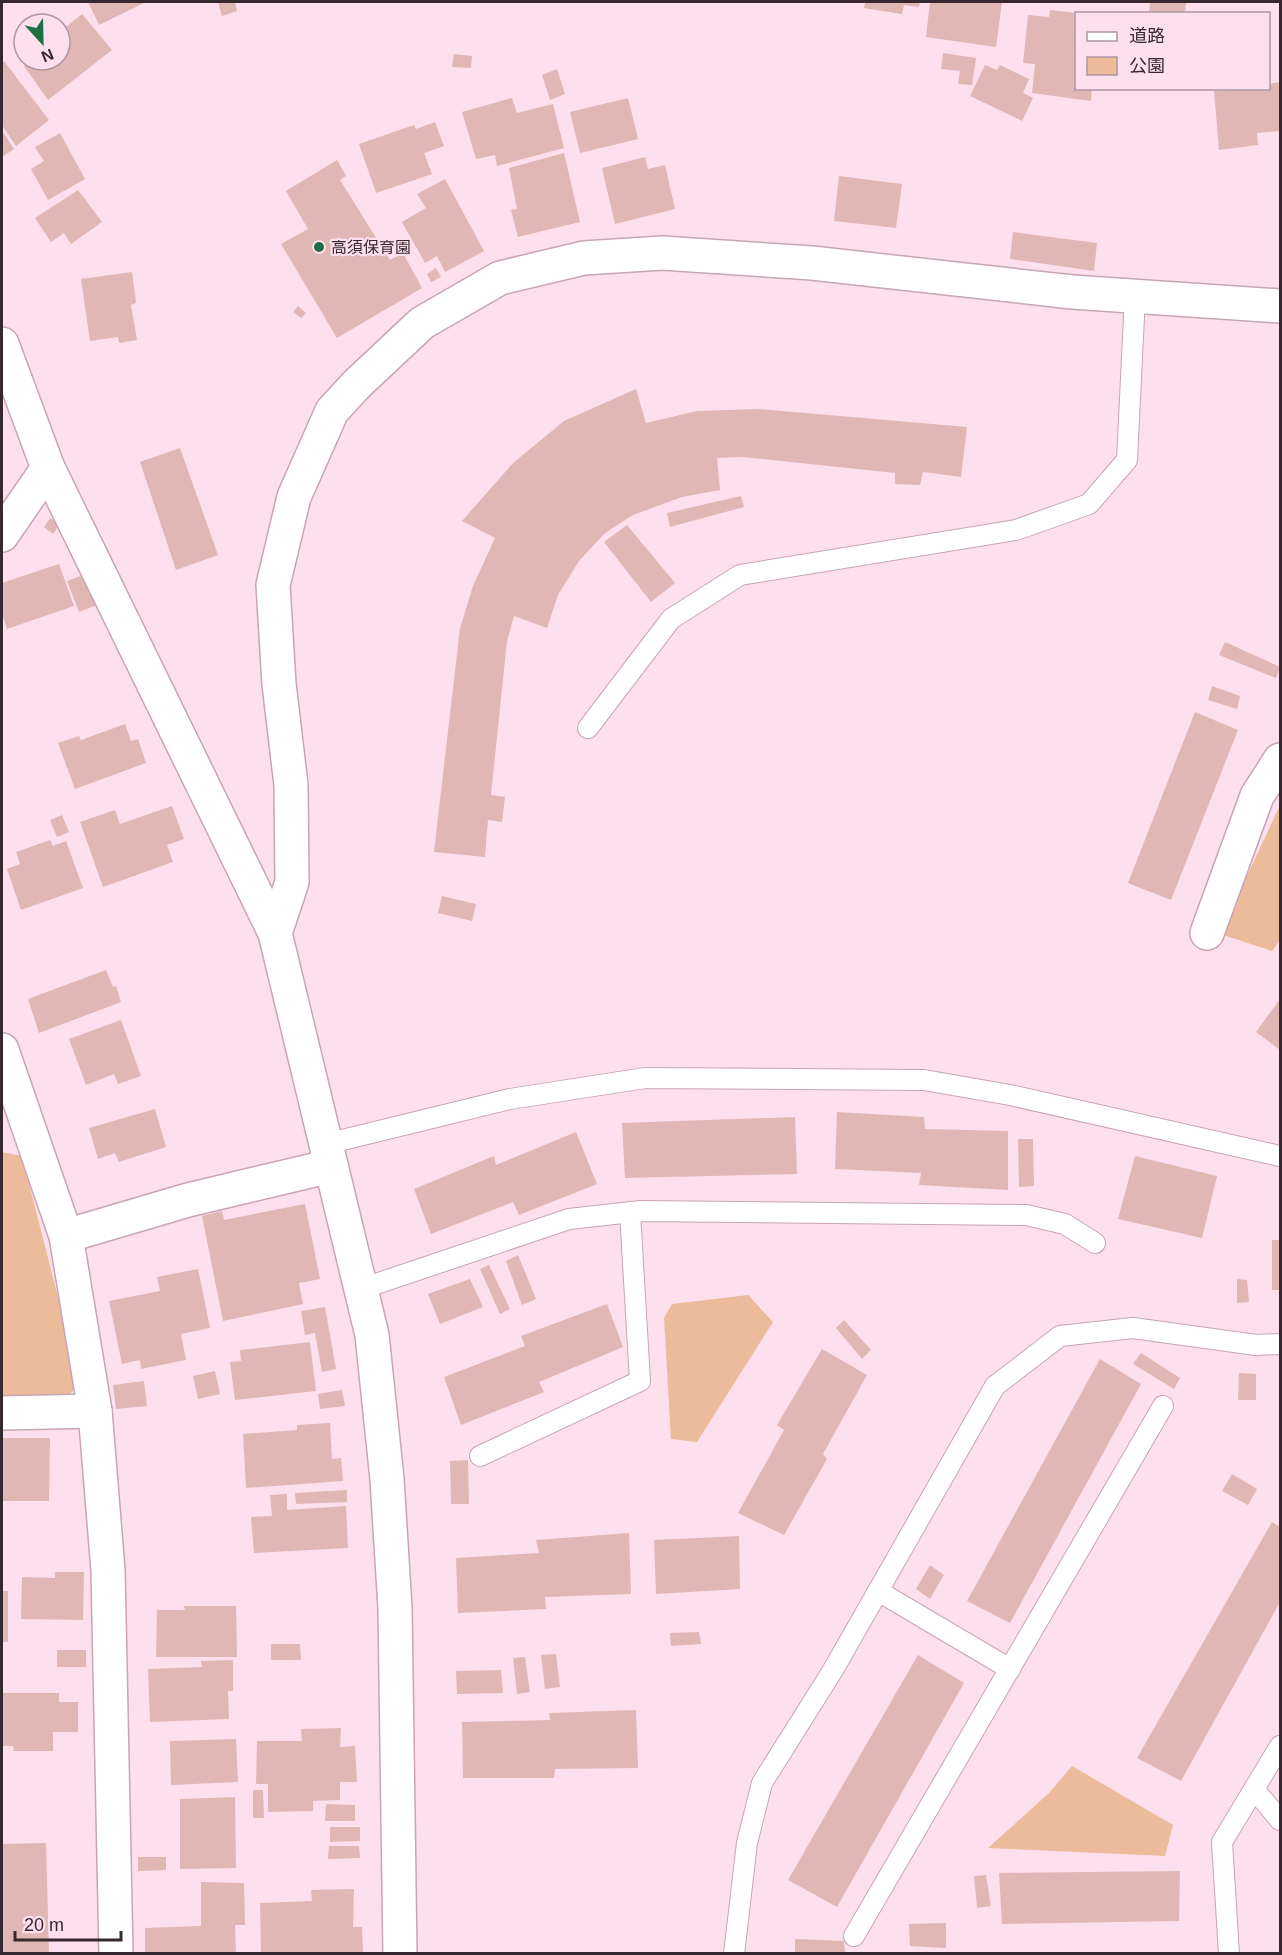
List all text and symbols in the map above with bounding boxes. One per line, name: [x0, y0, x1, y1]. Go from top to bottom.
north arrow: [12, 12, 72, 72]
legend: [1075, 12, 1270, 90]
text: 道路: [1129, 26, 1165, 46]
text: N: [39, 45, 56, 65]
text: 公園: [1129, 56, 1165, 76]
place label: 高須保育園: [331, 239, 411, 256]
marker: 高須保育園: [312, 240, 326, 254]
scale bar: [15, 1904, 122, 1942]
text: 20 m: [24, 1915, 64, 1935]

